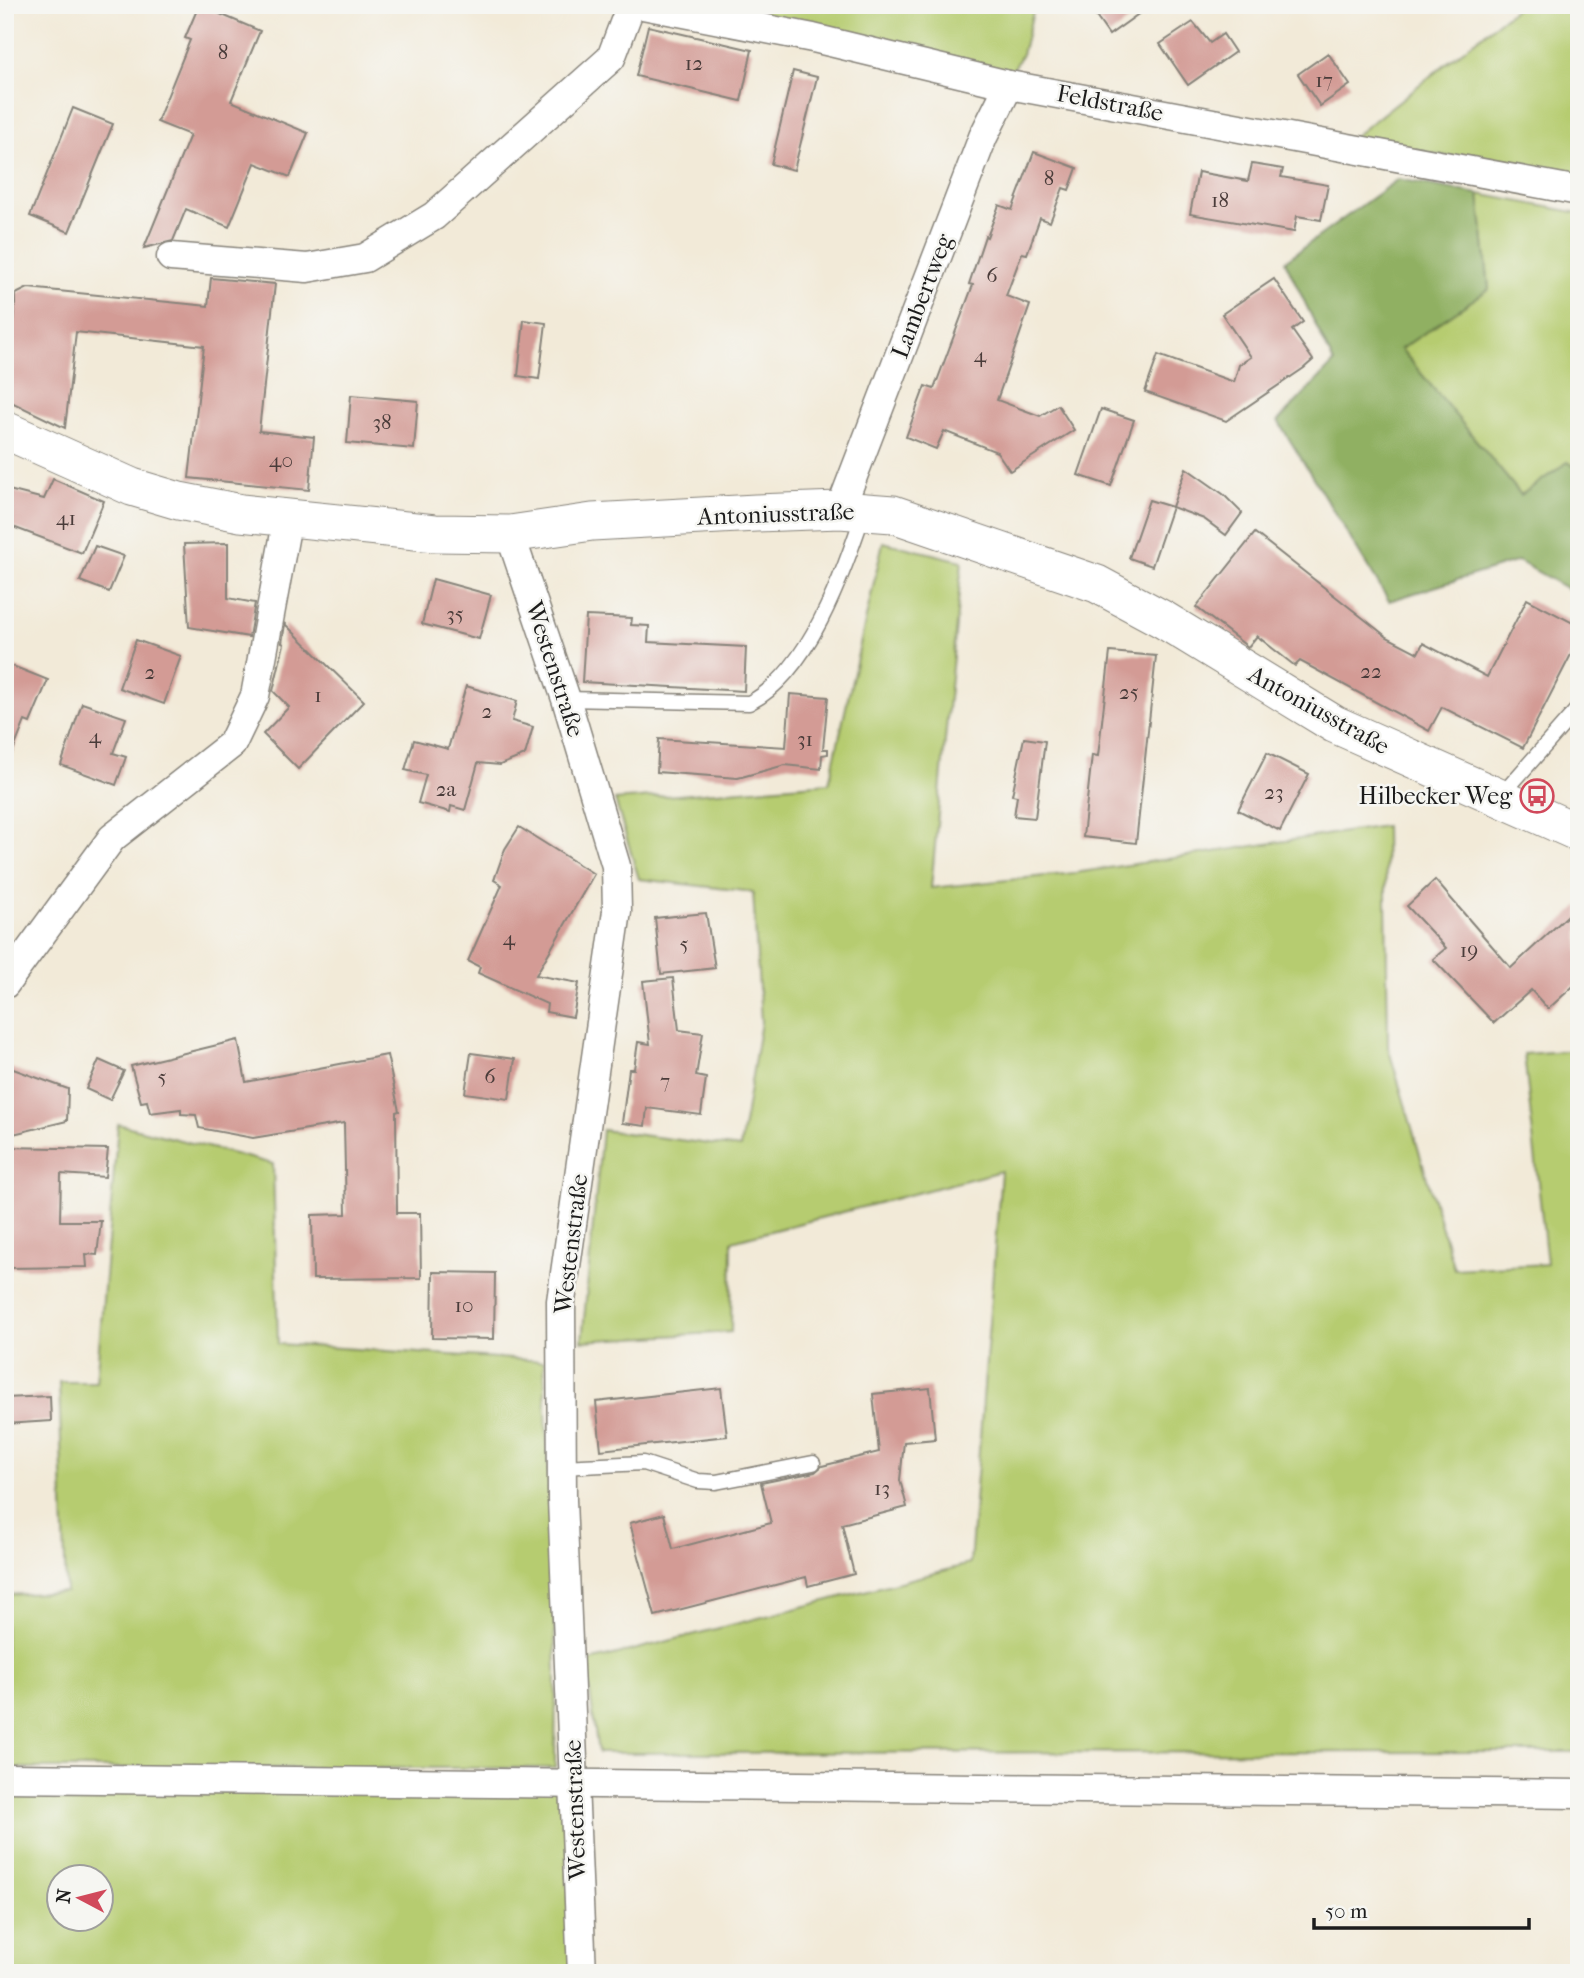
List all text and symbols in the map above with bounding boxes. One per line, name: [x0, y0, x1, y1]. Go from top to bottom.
house number: 8: [218, 40, 228, 64]
house number: 12: [685, 51, 703, 75]
house number: 17: [1315, 68, 1333, 92]
street label: Feldstraße: [1054, 79, 1166, 127]
house number: 8: [1044, 166, 1054, 190]
house number: 18: [1211, 188, 1229, 212]
street label: Lambertweg: [885, 229, 959, 362]
house number: 6: [986, 263, 998, 287]
house number: 4: [974, 343, 987, 367]
house number: 38: [372, 410, 392, 434]
house number: 40: [269, 448, 293, 472]
street label: Antoniusstraße: [696, 497, 855, 531]
house number: 41: [56, 506, 76, 530]
street label: Westenstraße: [520, 597, 590, 740]
house number: 35: [446, 602, 464, 626]
street label: Antoniusstraße: [1243, 659, 1395, 760]
house number: 22: [1360, 659, 1382, 683]
house number: 2: [145, 660, 156, 684]
house number: 25: [1119, 680, 1139, 704]
house number: 1: [314, 683, 322, 707]
house number: 2: [482, 699, 493, 723]
house number: 4: [89, 724, 102, 748]
house number: 31: [797, 727, 813, 751]
house number: 2a: [436, 777, 457, 801]
bus stop icon: Hilbecker Weg: [1518, 777, 1556, 815]
house number: 23: [1264, 780, 1284, 804]
place label: Hilbecker Weg: [1359, 782, 1513, 810]
house number: 4: [503, 926, 516, 950]
house number: 5: [679, 932, 689, 956]
house number: 19: [1460, 938, 1478, 962]
house number: 6: [484, 1064, 496, 1088]
house number: 5: [157, 1065, 167, 1089]
house number: 7: [660, 1069, 670, 1093]
street label: Westenstraße: [548, 1172, 593, 1317]
house number: 10: [455, 1293, 473, 1317]
house number: 13: [874, 1476, 890, 1500]
street label: Westenstraße: [559, 1739, 591, 1882]
north arrow: [46, 1862, 116, 1932]
text: N: [52, 1887, 76, 1905]
scale bar: [1314, 1887, 1530, 1931]
text: 50 m: [1325, 1899, 1368, 1923]

